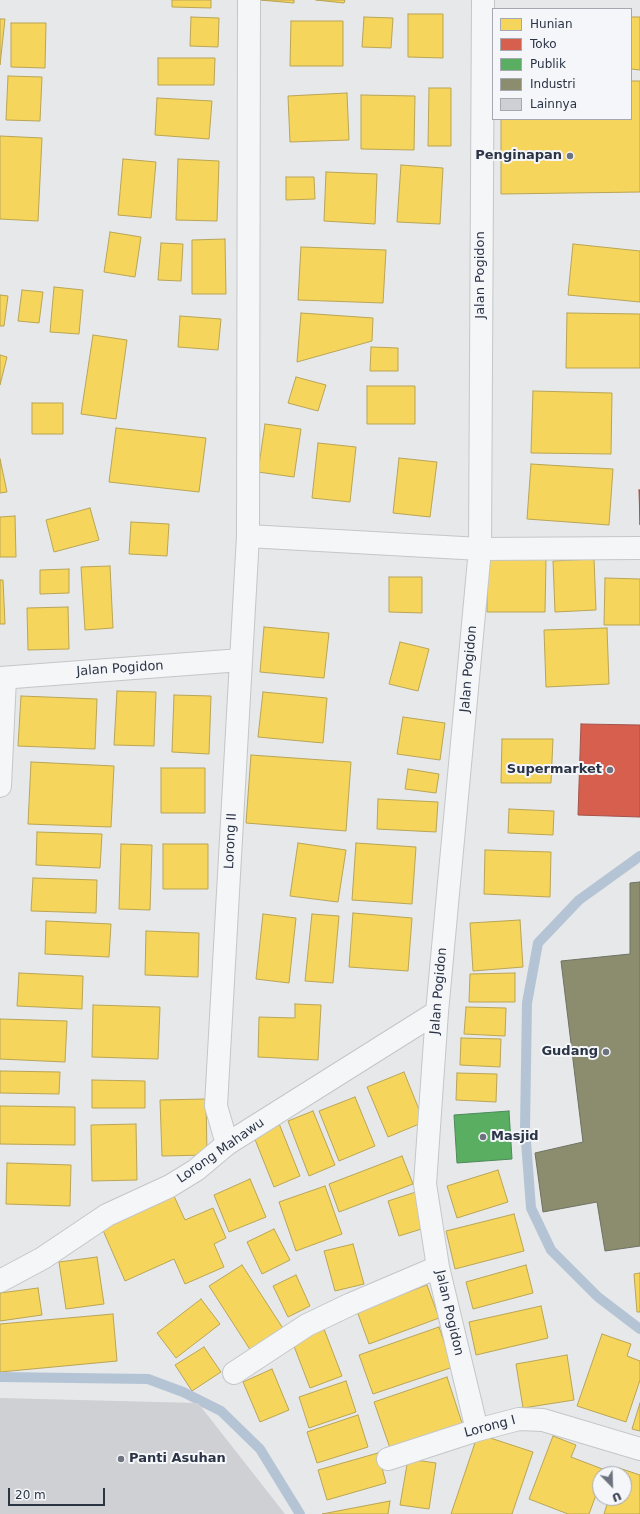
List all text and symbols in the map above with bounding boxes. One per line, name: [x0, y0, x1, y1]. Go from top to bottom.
legend: [492, 8, 632, 120]
text: Hunian: [530, 17, 573, 31]
text: Toko: [530, 37, 557, 51]
text: Publik: [530, 57, 566, 71]
text: Industri: [530, 77, 576, 91]
text: Lainnya: [530, 97, 577, 111]
place label: Penginapan: [475, 148, 562, 164]
marker: Penginapan: [565, 151, 575, 161]
street label: Jalan Pogidon: [473, 231, 489, 319]
street label: Jalan Pogidon: [457, 625, 481, 713]
street label: Jalan Pogidon: [76, 658, 164, 680]
place label: Supermarket: [507, 762, 602, 778]
marker: Supermarket: [605, 765, 615, 775]
street label: Lorong II: [222, 812, 240, 870]
street label: Jalan Pogidon: [427, 947, 451, 1035]
place label: Gudang: [541, 1044, 598, 1060]
marker: Gudang: [601, 1047, 611, 1057]
street label: Lorong Mahawu: [174, 1115, 268, 1187]
place label: Masjid: [491, 1129, 539, 1145]
marker: Masjid: [478, 1132, 488, 1142]
street label: Jalan Pogidon: [432, 1269, 466, 1357]
street label: Lorong I: [463, 1413, 517, 1441]
place label: Panti Asuhan: [129, 1451, 226, 1467]
marker: Panti Asuhan: [116, 1454, 126, 1464]
north arrow: [592, 1466, 632, 1506]
scale bar: [10, 1480, 107, 1506]
text: 20 m: [15, 1488, 46, 1502]
text: U: [610, 1489, 623, 1504]

